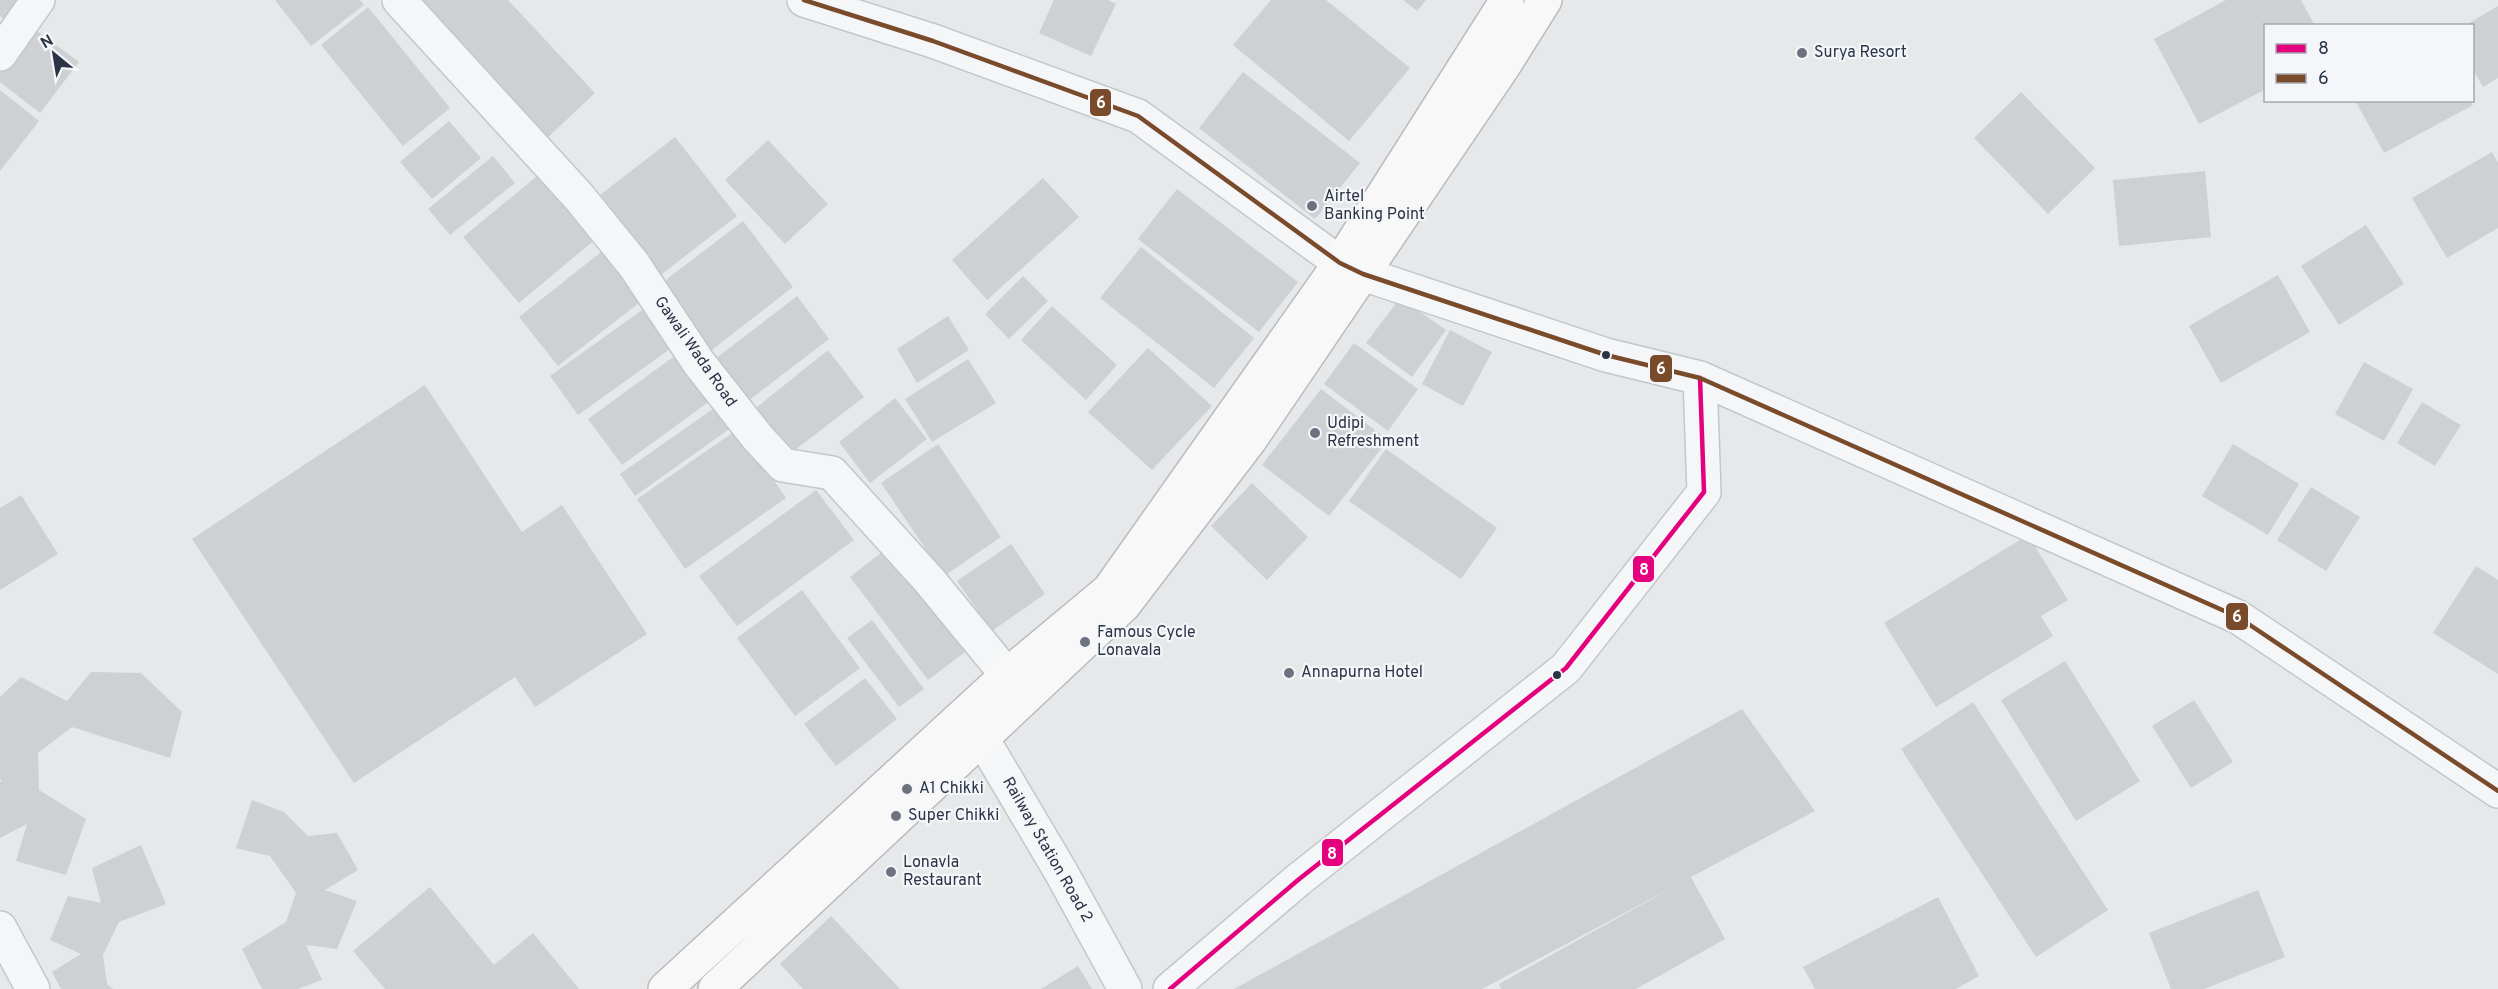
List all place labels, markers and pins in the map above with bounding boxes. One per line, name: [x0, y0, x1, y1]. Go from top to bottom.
place label: Surya Resort: [1814, 43, 1907, 63]
marker: Surya Resort: [1795, 46, 1809, 60]
place label: Airtel Banking Point: [1324, 187, 1425, 225]
marker: Airtel Banking Point: [1305, 199, 1319, 213]
unlabelled marker: [1600, 349, 1612, 361]
place label: Udipi Refreshment: [1327, 414, 1419, 452]
marker: Udipi Refreshment: [1308, 426, 1322, 440]
place label: Famous Cycle Lonavala: [1097, 623, 1196, 661]
marker: Famous Cycle Lonavala: [1078, 635, 1092, 649]
place label: Annapurna Hotel: [1301, 663, 1423, 683]
marker: Annapurna Hotel: [1282, 666, 1296, 680]
unlabelled marker: [1551, 669, 1563, 681]
place label: A1 Chikki: [919, 779, 984, 799]
marker: A1 Chikki: [900, 782, 914, 796]
place label: Super Chikki: [908, 806, 999, 826]
marker: Super Chikki: [889, 809, 903, 823]
place label: Lonavla Restaurant: [903, 853, 982, 891]
marker: Lonavla Restaurant: [884, 865, 898, 879]

